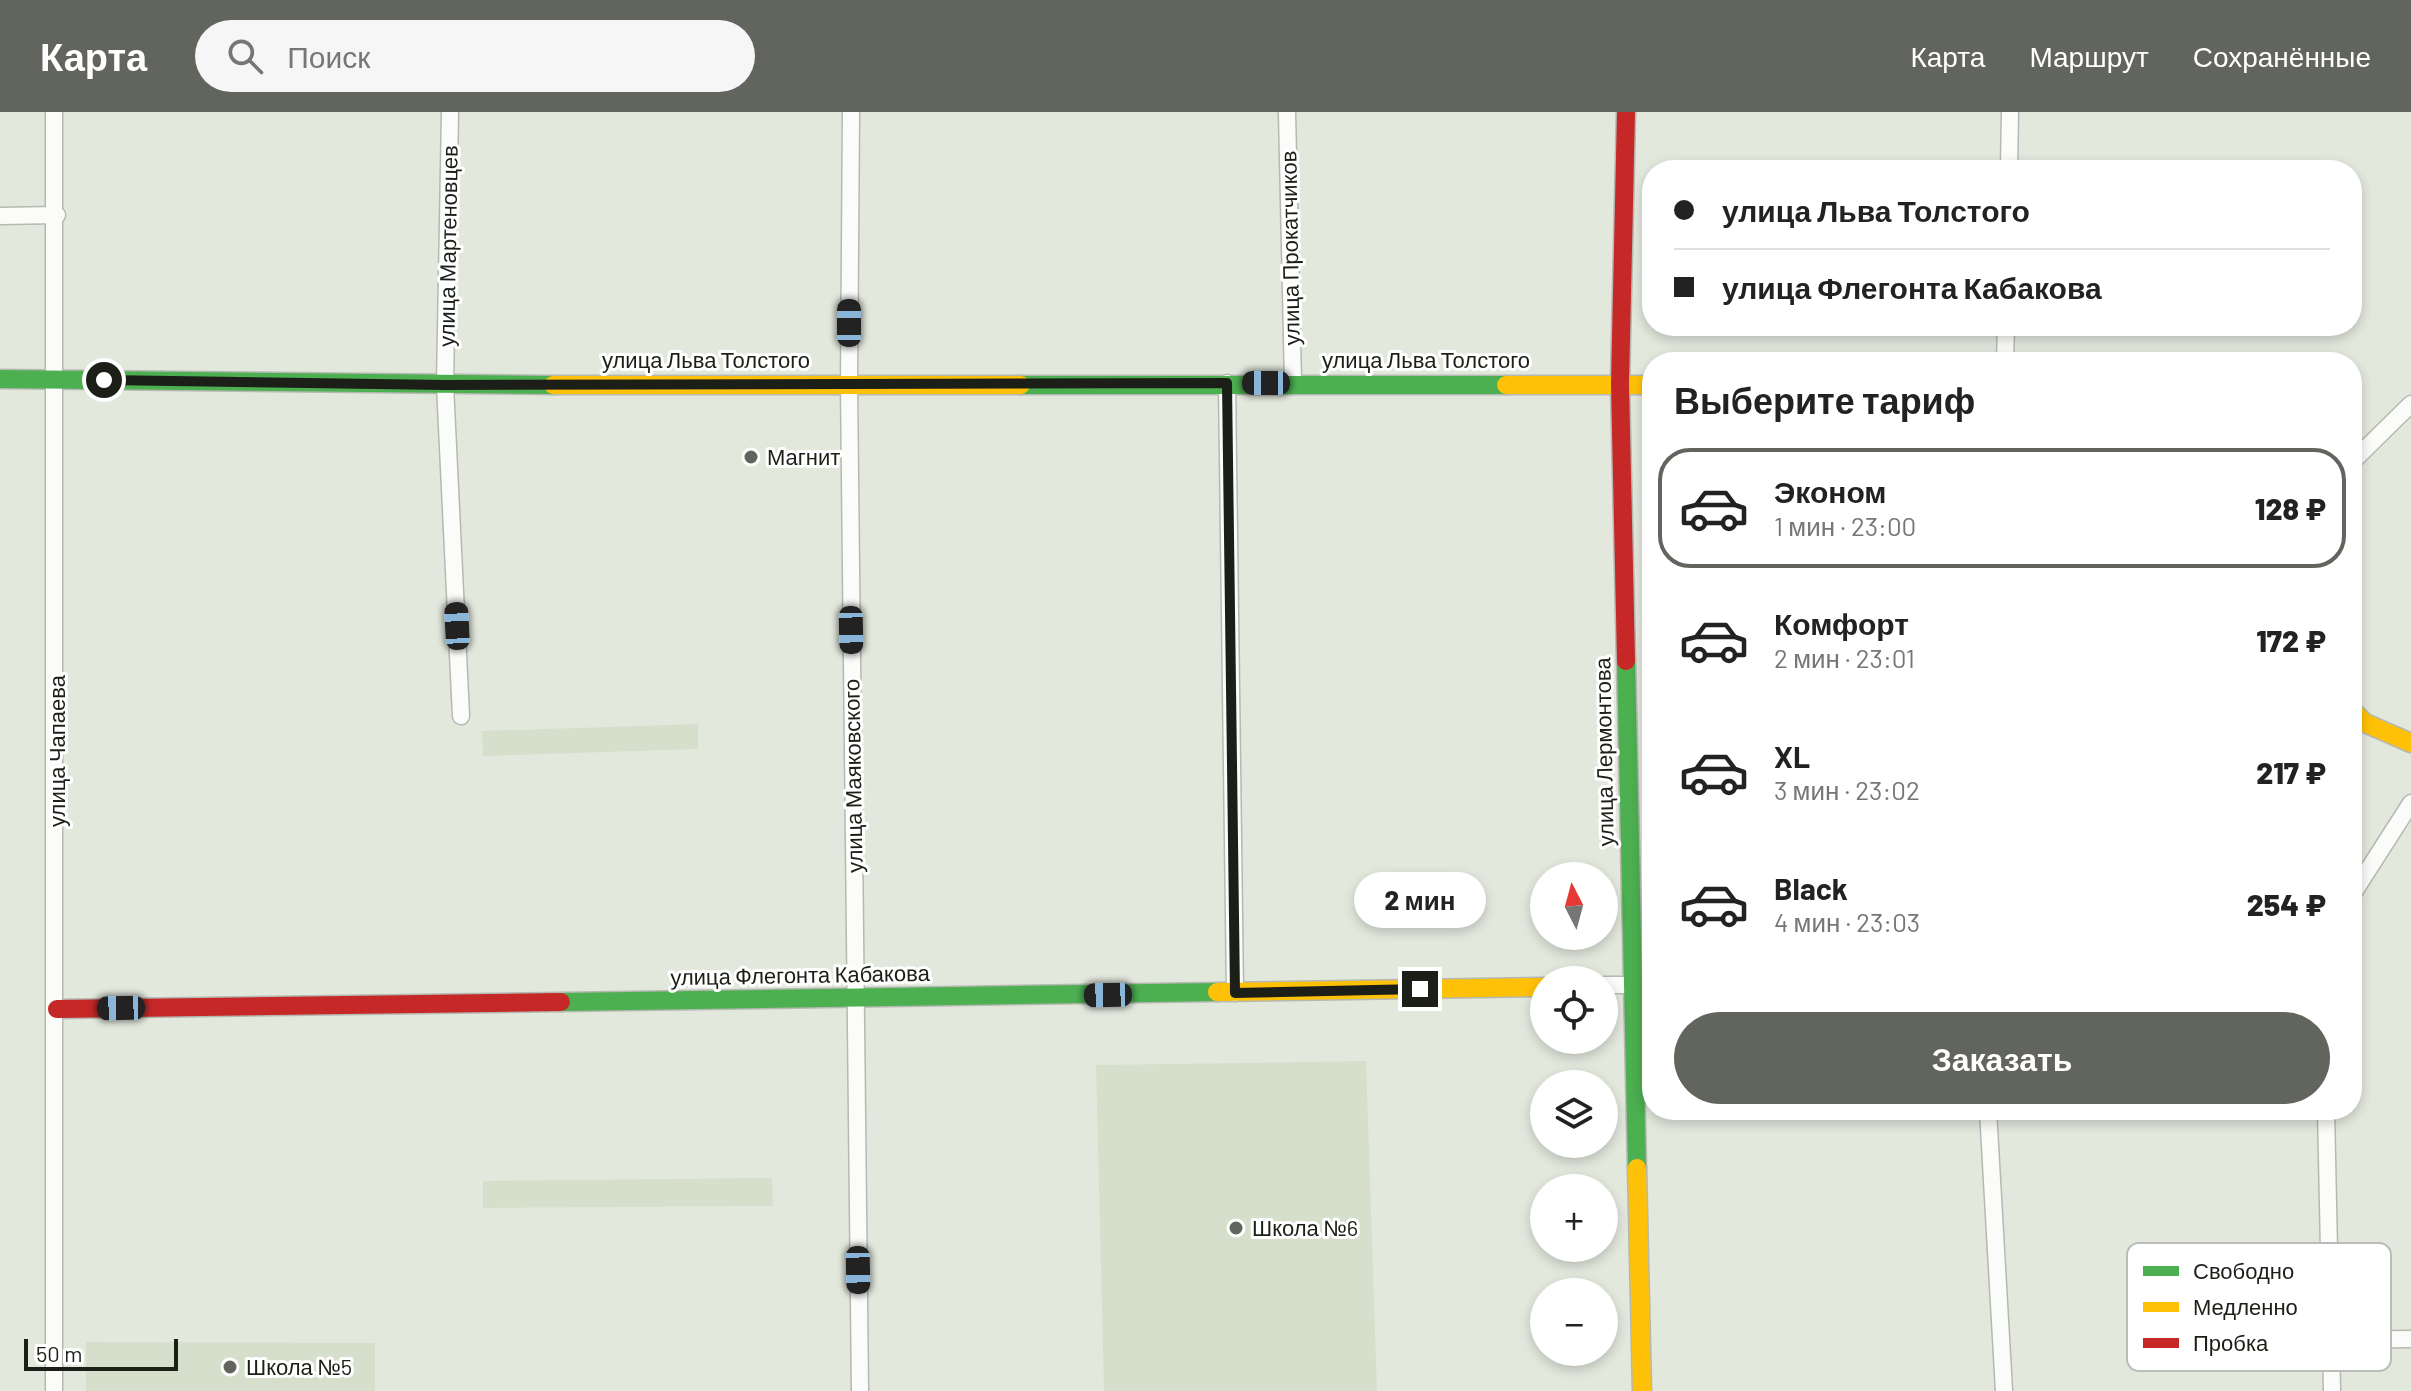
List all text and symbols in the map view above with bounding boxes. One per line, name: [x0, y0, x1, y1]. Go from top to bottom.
search box: [195, 20, 755, 92]
text: Карта: [40, 33, 147, 79]
icon: search: [223, 34, 267, 78]
text: Поиск: [287, 38, 370, 74]
text: Карта: [1910, 39, 1985, 73]
text: Маршрут: [2029, 39, 2149, 73]
text: Сохранённые: [2193, 39, 2371, 73]
street label: улица Мартеновцев: [432, 145, 463, 347]
street label: улица Прокатчиков: [1274, 150, 1305, 346]
text: улица Льва Толстого: [1722, 192, 2030, 228]
text: улица Флегонта Кабакова: [1722, 269, 2102, 305]
car: [837, 299, 861, 347]
street label: улица Льва Толстого: [602, 346, 810, 373]
street label: улица Льва Толстого: [1322, 346, 1530, 373]
route start: [86, 362, 122, 398]
car: [1242, 371, 1290, 395]
text: Выберите тариф: [1674, 378, 1975, 421]
place label: Магнит: [767, 443, 840, 469]
marker: Магнит: [742, 448, 760, 466]
icon: car: [1678, 472, 1750, 544]
text: Эконом: [1774, 473, 1887, 509]
text: 128 ₽: [2255, 490, 2326, 526]
text: 1 мин · 23:00: [1774, 510, 1916, 541]
car: [444, 601, 470, 651]
icon: car: [1678, 604, 1750, 676]
text: Комфорт: [1774, 605, 1909, 641]
car: [839, 606, 863, 654]
text: 172 ₽: [2256, 622, 2326, 658]
text: 2 мин · 23:01: [1774, 642, 1915, 673]
street label: улица Лермонтова: [1588, 657, 1619, 847]
street label: улица Чапаева: [43, 674, 70, 827]
street label: улица Маяковского: [837, 679, 868, 873]
icon: car: [1678, 736, 1750, 808]
text: XL: [1774, 738, 1810, 774]
text: 217 ₽: [2256, 754, 2326, 790]
text: 3 мин · 23:02: [1774, 774, 1920, 805]
north arrow: [1530, 862, 1618, 950]
map controls: [1530, 862, 1618, 1366]
icon: car: [1678, 868, 1750, 940]
text: Black: [1774, 870, 1848, 906]
callout: 2 мин: [1354, 873, 1486, 929]
text: 2 мин: [1385, 884, 1455, 915]
text: 254 ₽: [2247, 886, 2326, 922]
text: 4 мин · 23:03: [1774, 906, 1920, 937]
street label: улица Флегонта Кабакова: [670, 959, 931, 990]
button: locate: [1530, 966, 1618, 1054]
route end: [1402, 971, 1438, 1007]
car: [1084, 983, 1132, 1007]
car: [97, 996, 145, 1020]
button: Заказать: [1674, 1012, 2330, 1104]
button: layers: [1530, 1070, 1618, 1158]
button: +: [1530, 1174, 1618, 1262]
place label: Школа №6: [1252, 1214, 1358, 1240]
marker: Школа №6: [1227, 1219, 1245, 1237]
legend: [2127, 1243, 2391, 1371]
car: [846, 1246, 870, 1294]
text: Свободно: [2193, 1257, 2294, 1284]
button: −: [1530, 1278, 1618, 1366]
text: Медленно: [2193, 1293, 2298, 1320]
text: Пробка: [2193, 1329, 2269, 1356]
scale bar: [24, 1335, 178, 1371]
text: 50 m: [36, 1340, 82, 1366]
place label: Школа №5: [246, 1353, 352, 1379]
marker: Школа №5: [221, 1358, 239, 1376]

